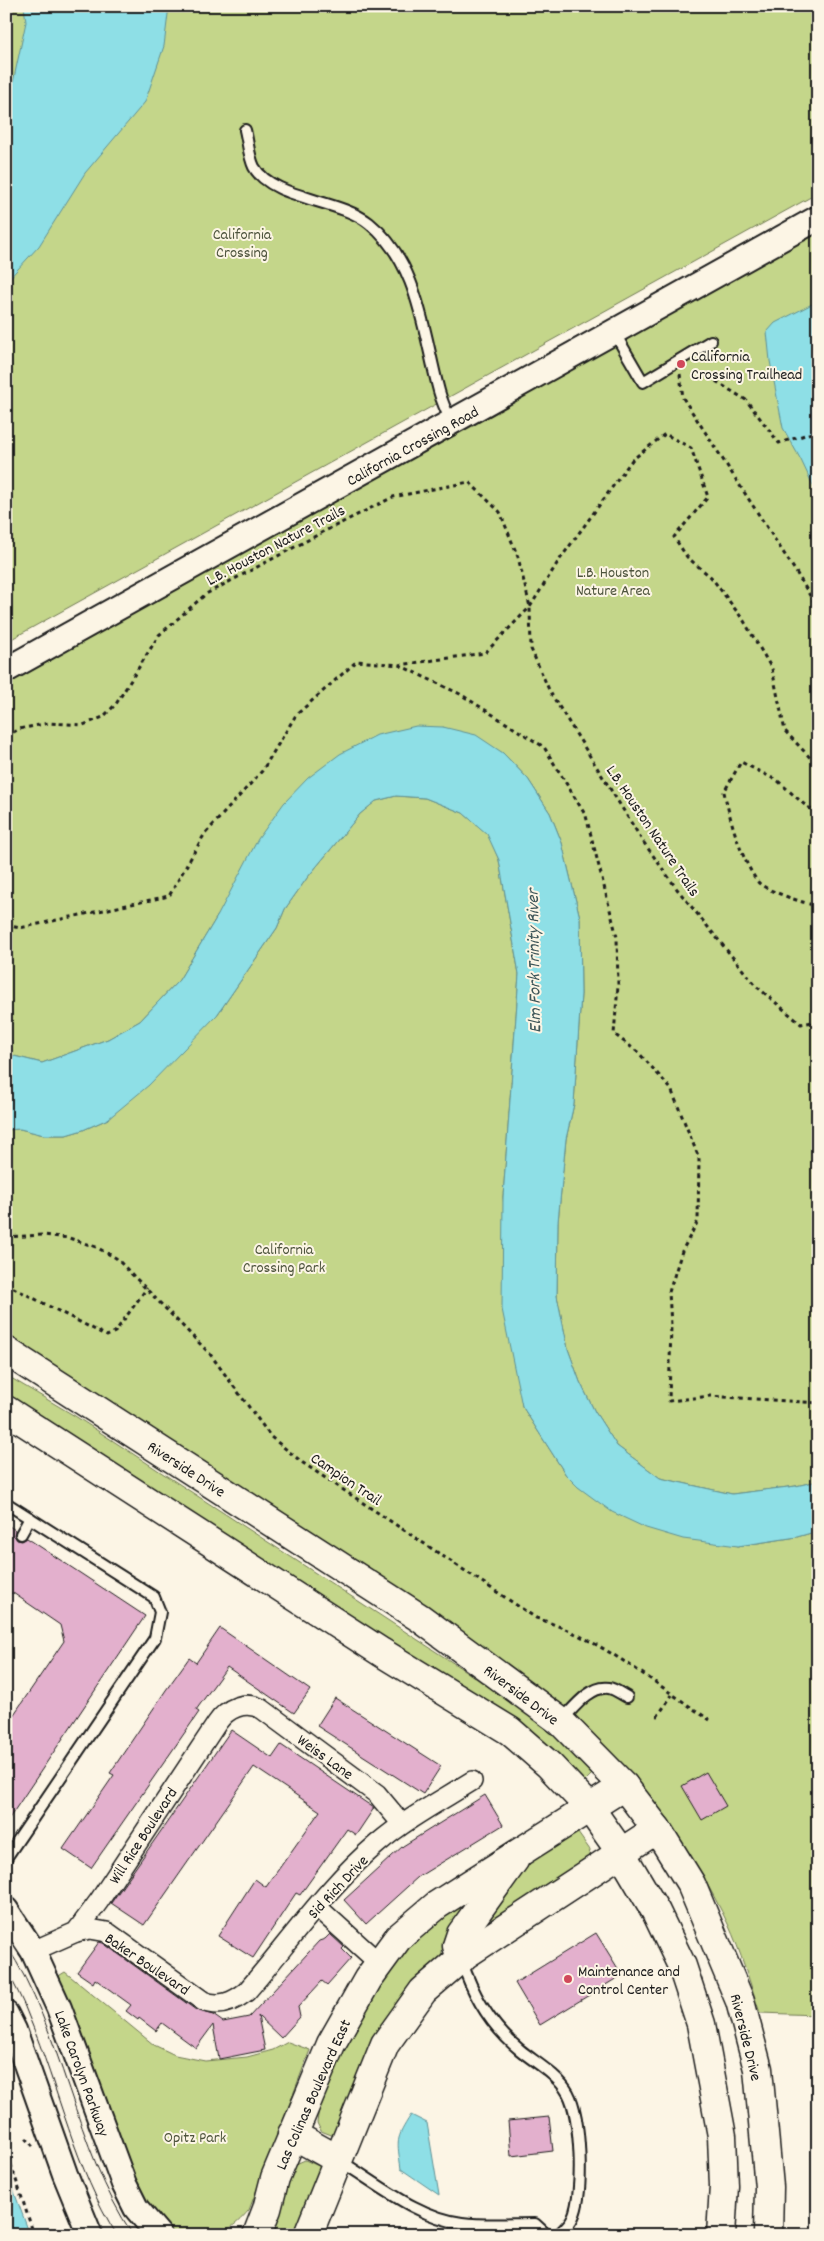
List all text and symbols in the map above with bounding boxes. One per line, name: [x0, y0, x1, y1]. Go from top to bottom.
park label: California Crossing: [213, 224, 272, 265]
place label: California Crossing Trailhead: [691, 346, 802, 387]
marker: California Crossing Trailhead: [675, 358, 687, 370]
street label: California Crossing Road: [343, 401, 483, 493]
street label: L.B. Houston Nature Trails: [203, 500, 350, 593]
park label: L.B. Houston Nature Area: [576, 562, 651, 603]
street label: L.B. Houston Nature Trails: [599, 761, 705, 902]
water label: Elm Fork Trinity River: [522, 886, 549, 1033]
park label: California Crossing Park: [243, 1239, 325, 1280]
street label: Riverside Drive: [142, 1436, 229, 1504]
street label: Campion Trail: [305, 1448, 386, 1512]
street label: Riverside Drive: [478, 1660, 563, 1732]
street label: Weiss Lane: [292, 1730, 357, 1786]
street label: Will Rice Boulevard: [104, 1783, 184, 1889]
street label: Sid Rich Drive: [303, 1851, 375, 1925]
street label: Baker Boulevard: [99, 1928, 194, 2002]
place label: Maintenance and Control Center: [578, 1961, 680, 2002]
marker: Maintenance and Control Center: [562, 1973, 574, 1985]
street label: Riverside Drive: [723, 1992, 767, 2084]
street label: Lake Carolyn Parkway: [47, 2008, 114, 2141]
street label: Las Colinas Boulevard East: [271, 2016, 358, 2174]
park label: Opitz Park: [164, 2127, 226, 2150]

